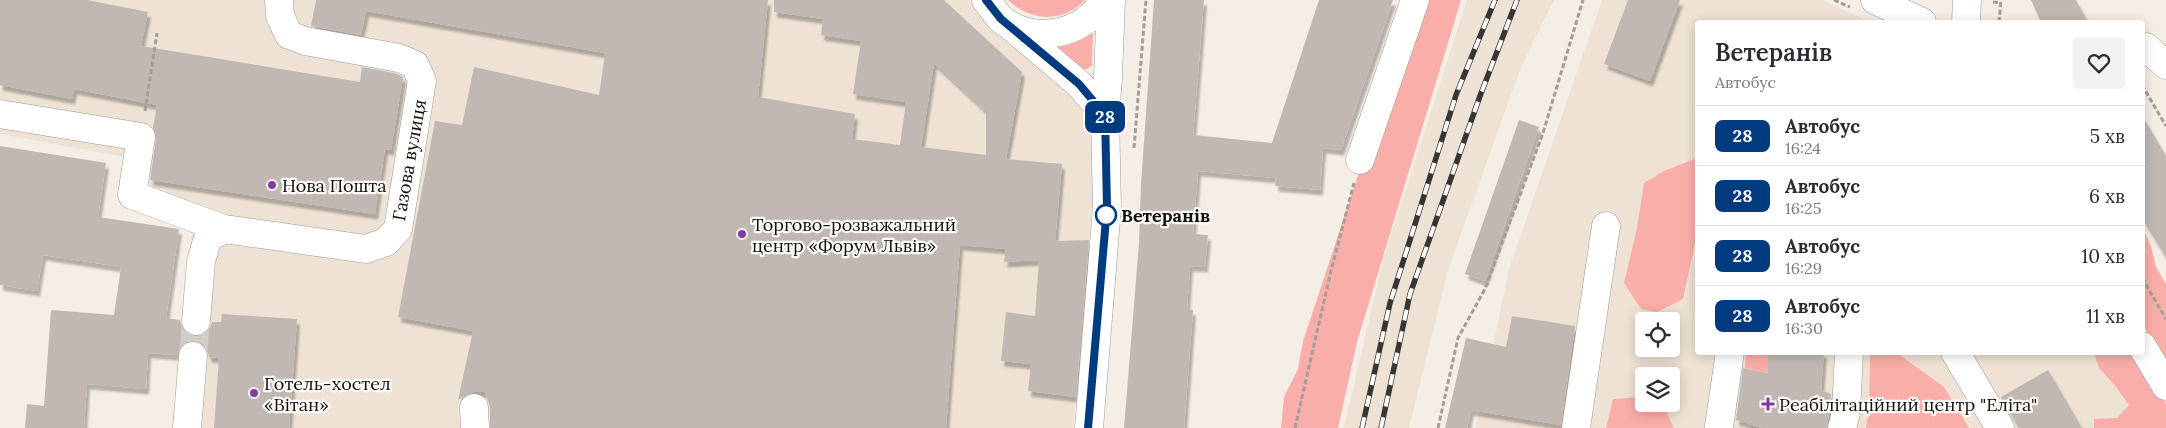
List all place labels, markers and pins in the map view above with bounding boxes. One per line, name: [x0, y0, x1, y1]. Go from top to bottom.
place label: Нова Пошта: [282, 174, 387, 197]
marker: Нова Пошта: [266, 179, 278, 191]
marker: Ветеранів: [1095, 204, 1117, 226]
place label: Ветеранів: [1121, 204, 1210, 227]
place label: Торгово-розважальний центр «Форум Львів»: [752, 213, 956, 257]
marker: Торгово-розважальний центр «Форум Львів»: [736, 228, 748, 240]
place label: Готель-хостел «Вітан»: [264, 372, 391, 416]
marker: Готель-хостел «Вітан»: [248, 387, 260, 399]
place label: Реабілітаційний центр "Еліта": [1779, 393, 2037, 416]
marker: Реабілітаційний центр "Еліта": [1761, 397, 1775, 411]

